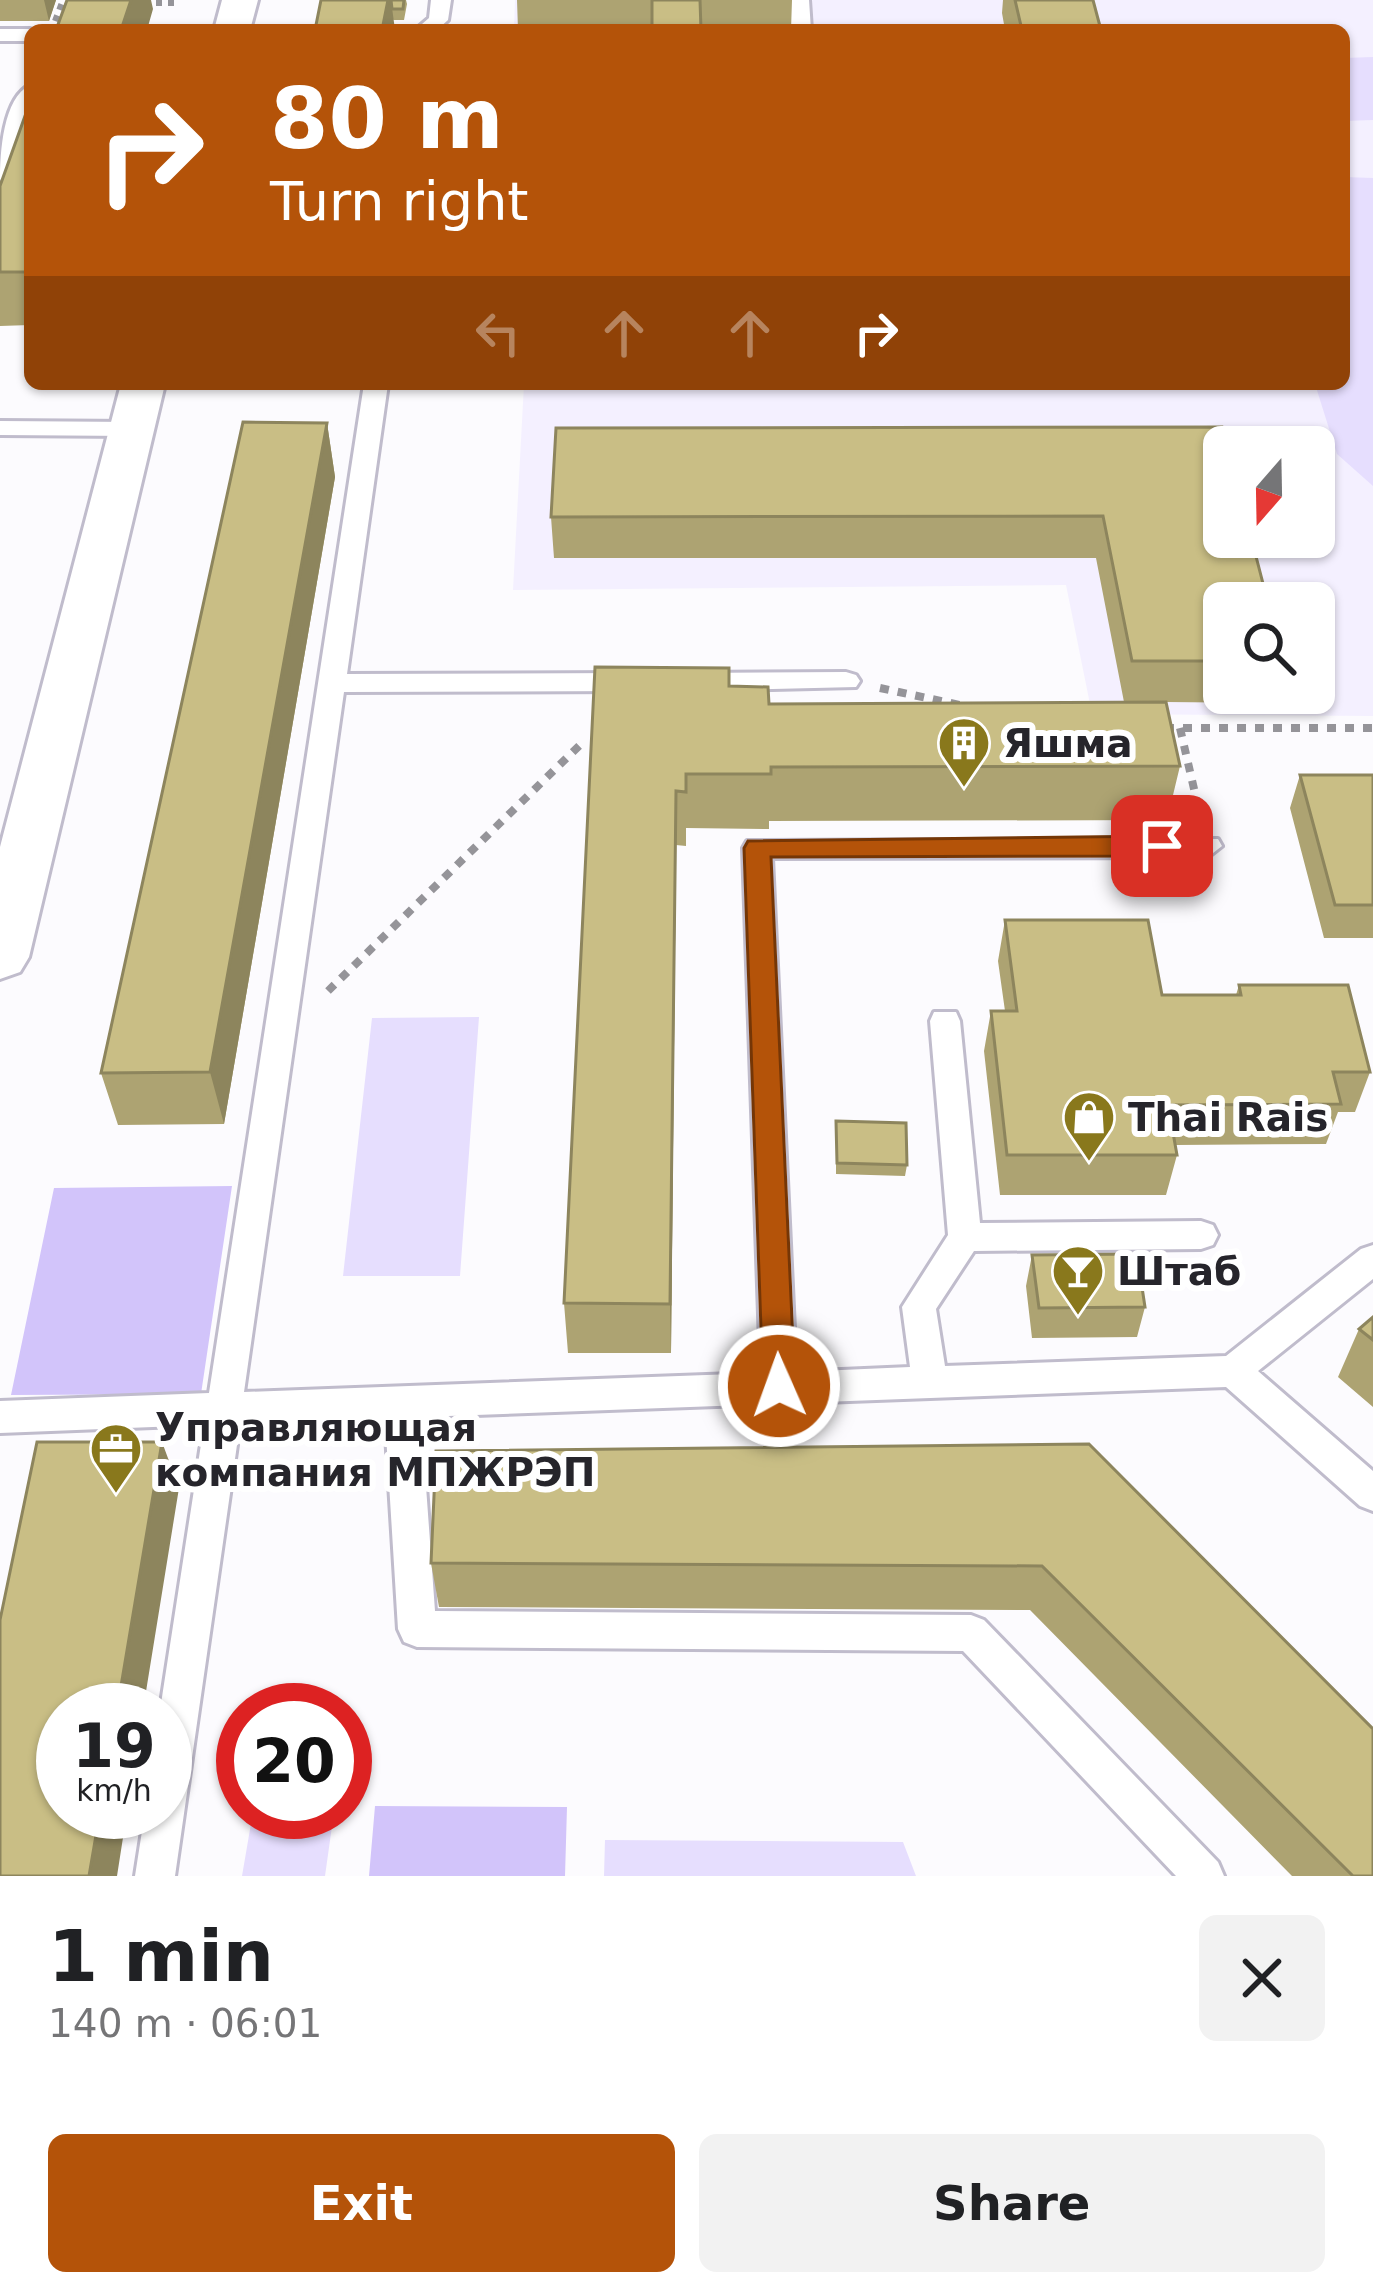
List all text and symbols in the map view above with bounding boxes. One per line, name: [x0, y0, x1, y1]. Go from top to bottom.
text: 80 m: [270, 70, 504, 168]
icon: right: [72, 72, 228, 228]
text: Turn right: [270, 170, 529, 233]
icon: left: [465, 300, 531, 366]
icon: ahead: [591, 300, 657, 366]
icon: ahead: [717, 300, 783, 366]
icon: right: [843, 300, 909, 366]
north arrow: [1203, 426, 1335, 558]
map controls: [1203, 426, 1335, 714]
button: search: [1203, 582, 1335, 714]
building icon: Яшма: [936, 715, 992, 789]
place label: Яшма: [1003, 721, 1133, 766]
pin: [1111, 795, 1213, 897]
icon: arrive: [1129, 813, 1195, 879]
shop icon: Thai Rais: [1061, 1089, 1117, 1163]
place label: Thai Rais: [1128, 1095, 1329, 1140]
bar icon: Штаб: [1050, 1243, 1106, 1317]
place label: Штаб: [1117, 1249, 1241, 1294]
position arrow: [716, 1323, 842, 1449]
place label: Управляющая компания МПЖРЭП: [155, 1405, 595, 1495]
office icon: Управляющая компания МПЖРЭП: [88, 1421, 144, 1495]
speed limit sign: 20: [216, 1683, 372, 1839]
text: 19: [72, 1711, 156, 1781]
text: km/h: [76, 1773, 152, 1808]
text: 1 min: [48, 1914, 274, 1998]
button: close: [1199, 1915, 1325, 2041]
text: 140 m · 06:01: [48, 2001, 322, 2046]
button: Exit: [48, 2134, 675, 2272]
button: Share: [699, 2134, 1325, 2272]

